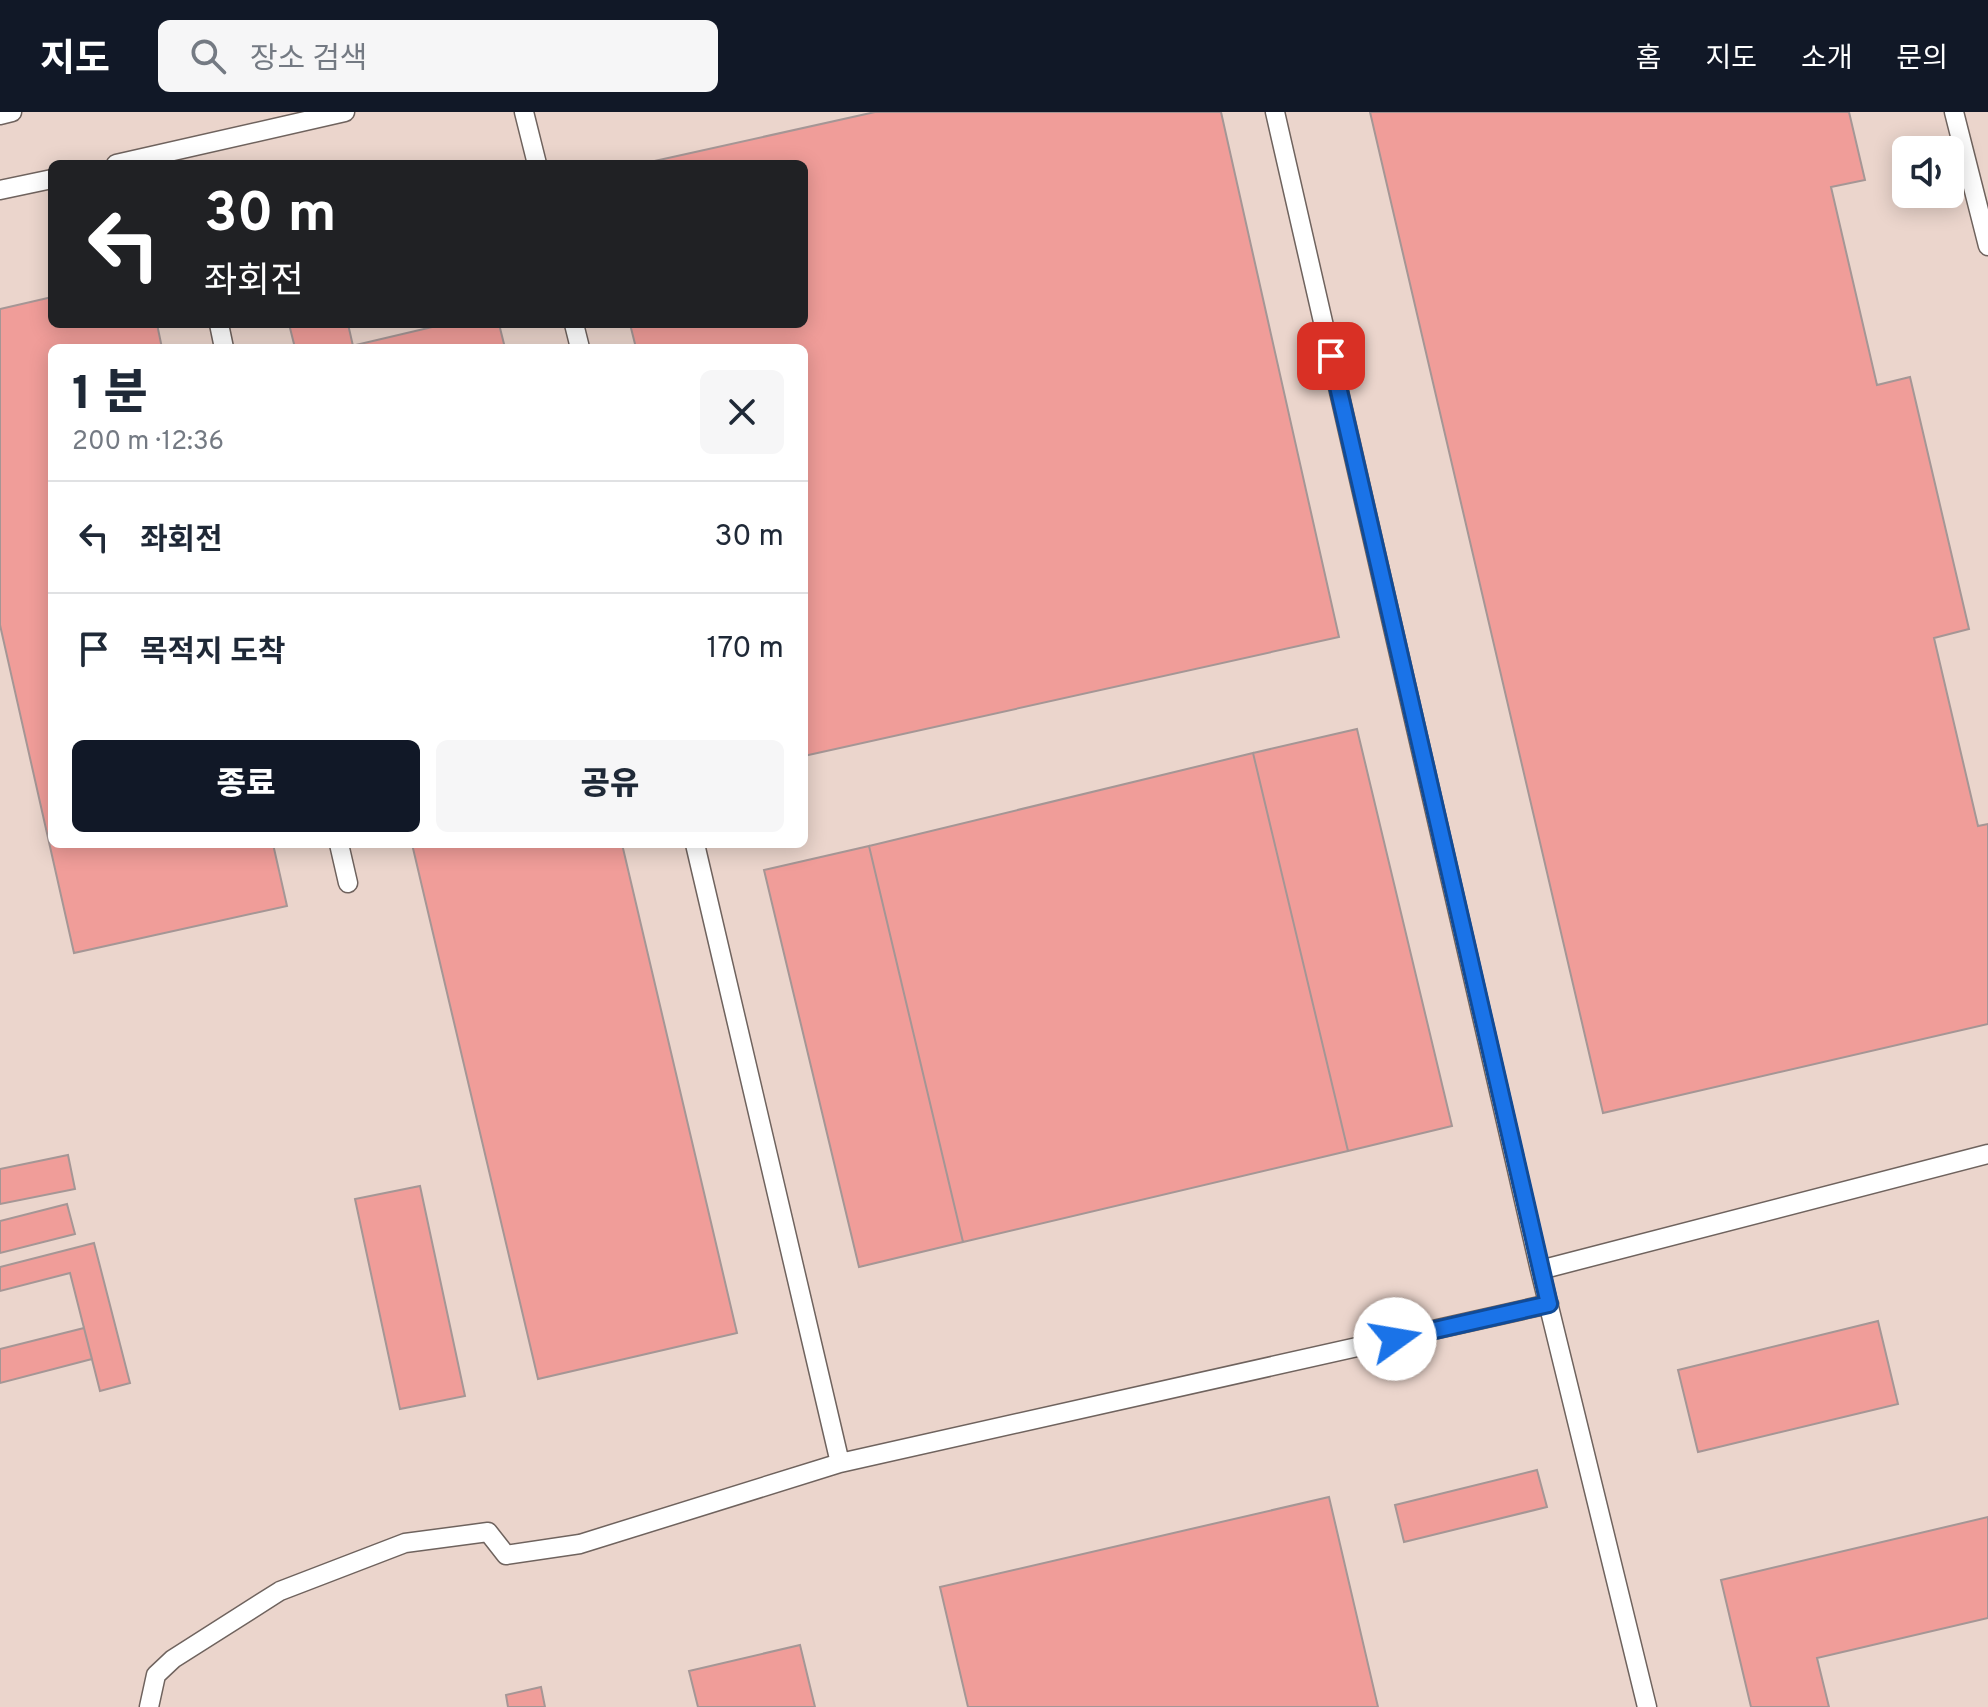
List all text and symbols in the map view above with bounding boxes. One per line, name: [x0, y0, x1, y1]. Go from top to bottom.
search box: [158, 20, 718, 92]
icon: search: [186, 34, 230, 78]
text: 지도: [40, 37, 110, 86]
text: 장소 검색: [250, 42, 367, 79]
text: 홈: [1636, 42, 1661, 78]
text: 지도: [1705, 42, 1757, 78]
text: 소개: [1801, 42, 1852, 78]
text: 문의: [1896, 42, 1948, 78]
map controls: [1892, 136, 1964, 208]
button: sound: [1892, 136, 1964, 208]
text: 30 m: [204, 181, 337, 251]
icon: left: [72, 192, 176, 296]
text: 좌회전: [204, 260, 303, 306]
pin: [1297, 322, 1365, 390]
icon: arrive: [1309, 334, 1353, 378]
text: 1 분: [72, 366, 148, 426]
button: close: [700, 370, 784, 454]
text: 200 m · 12:36: [72, 426, 224, 459]
icon: left: [72, 515, 116, 559]
text: 30 m: [715, 519, 784, 556]
text: 좌회전: [140, 523, 223, 560]
icon: arrive: [72, 627, 116, 671]
text: 170 m: [706, 631, 784, 668]
text: 목적지 도착: [140, 635, 286, 672]
button: 종료: [72, 740, 420, 832]
button: 공유: [436, 740, 784, 832]
position arrow: [1353, 1297, 1437, 1381]

